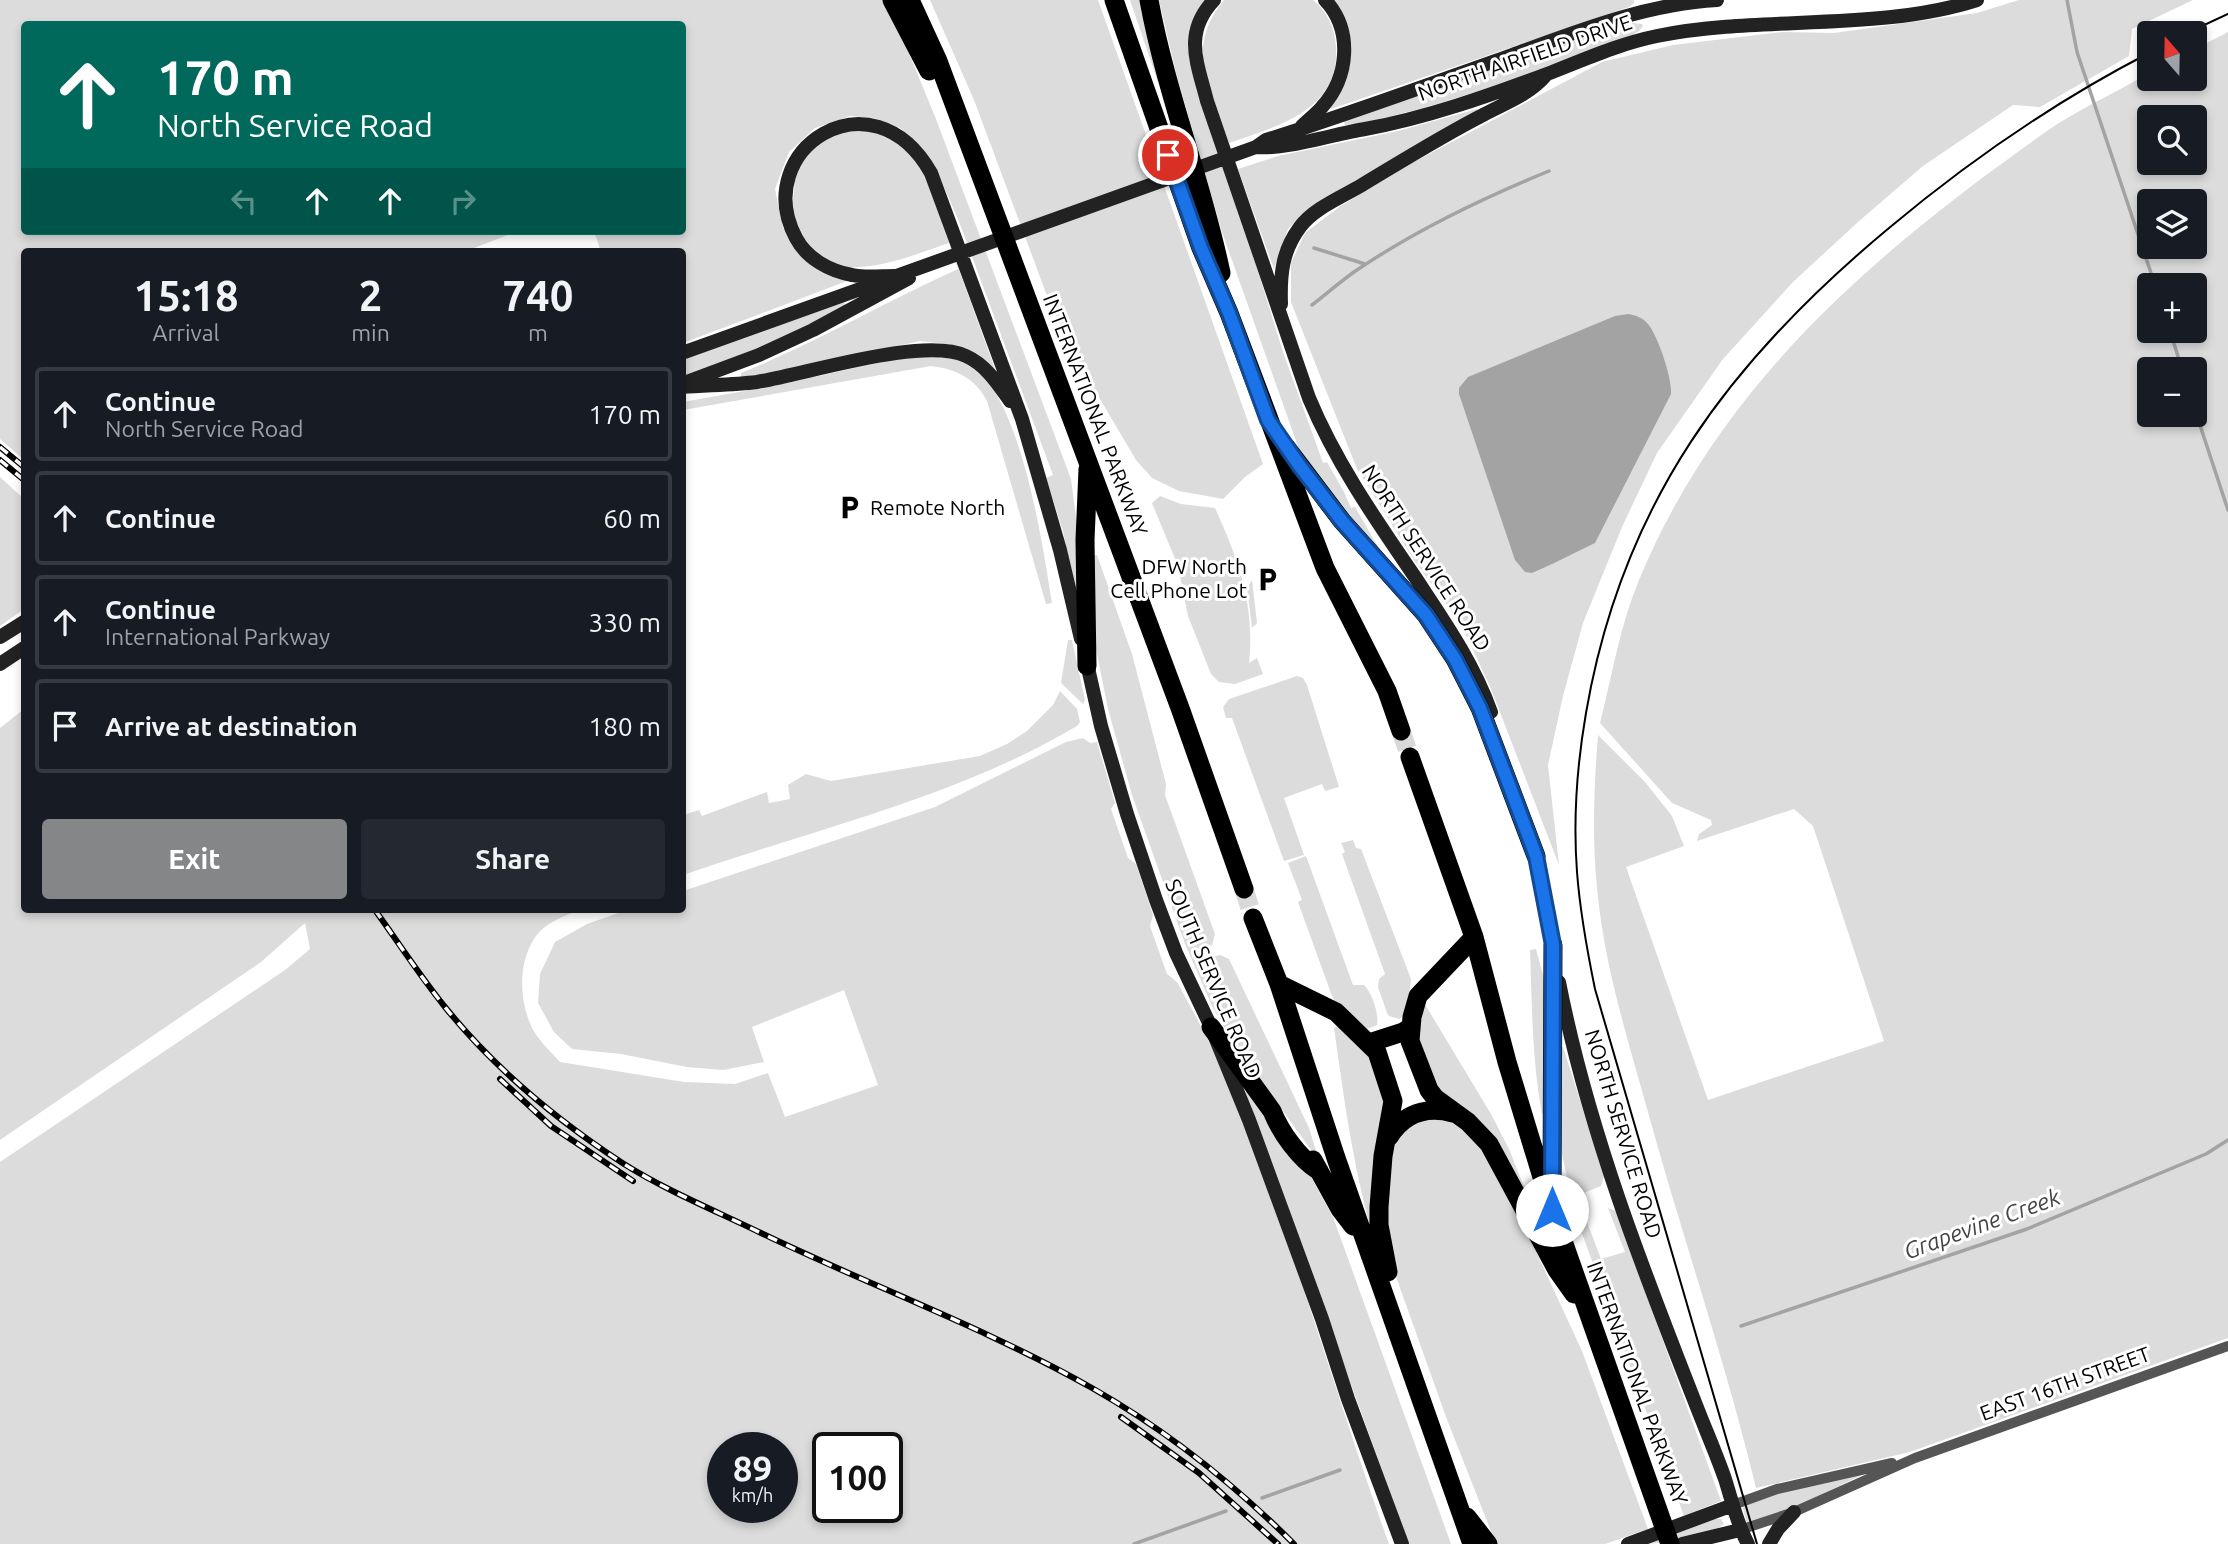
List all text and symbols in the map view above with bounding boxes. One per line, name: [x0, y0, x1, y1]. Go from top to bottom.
street label: NORTH AIRFIELD DRIVE: [1415, 9, 1635, 105]
north arrow: [2137, 21, 2207, 91]
map controls: [2137, 21, 2207, 427]
icon: ahead: [42, 49, 133, 140]
text: 170 m: [157, 49, 294, 104]
button: search: [2137, 105, 2207, 175]
text: North Service Road: [157, 107, 433, 143]
pin: [1138, 125, 1198, 185]
icon: arrive: [1149, 136, 1187, 174]
icon: left: [225, 182, 263, 220]
icon: ahead: [298, 182, 336, 220]
icon: ahead: [371, 182, 409, 220]
icon: right: [444, 182, 482, 220]
button: layers: [2137, 189, 2207, 259]
text: 15:18: [134, 272, 239, 319]
text: 2: [359, 272, 382, 319]
text: 740: [502, 272, 573, 319]
button: +: [2137, 273, 2207, 343]
street label: INTERNATIONAL PARKWAY: [1039, 290, 1153, 539]
text: Arrival: [153, 320, 220, 345]
text: min: [351, 320, 390, 345]
text: m: [528, 320, 548, 345]
button: −: [2137, 357, 2207, 427]
text: Continue: [105, 387, 216, 416]
icon: ahead: [46, 395, 84, 433]
text: 170 m: [589, 400, 661, 429]
text: North Service Road: [105, 416, 303, 441]
street label: NORTH SERVICE ROAD: [1358, 460, 1496, 655]
parking icon: Remote North: [836, 494, 864, 522]
place label: Remote North: [870, 495, 1005, 519]
icon: ahead: [46, 499, 84, 537]
text: Continue: [105, 504, 216, 533]
text: 60 m: [603, 504, 661, 533]
place label: DFW North Cell Phone Lot: [1110, 554, 1247, 602]
parking icon: DFW North Cell Phone Lot: [1253, 565, 1281, 593]
text: Continue: [105, 595, 216, 624]
icon: ahead: [46, 603, 84, 641]
text: 330 m: [589, 608, 661, 637]
text: International Parkway: [105, 624, 330, 649]
icon: arrive: [46, 707, 84, 745]
text: Arrive at destination: [105, 712, 358, 741]
text: 180 m: [589, 712, 661, 741]
button: Exit: [42, 819, 347, 899]
button: Share: [361, 819, 665, 899]
street label: SOUTH SERVICE ROAD: [1161, 875, 1267, 1082]
street label: NORTH SERVICE ROAD: [1581, 1026, 1667, 1241]
position arrow: [1515, 1173, 1589, 1247]
water label: Grapevine Creek: [1900, 1184, 2064, 1263]
street label: INTERNATIONAL PARKWAY: [1583, 1258, 1693, 1507]
street label: EAST 16TH STREET: [1976, 1341, 2153, 1425]
speed limit sign: 100: [812, 1432, 903, 1523]
text: 89: [733, 1448, 772, 1488]
text: km/h: [732, 1485, 773, 1505]

